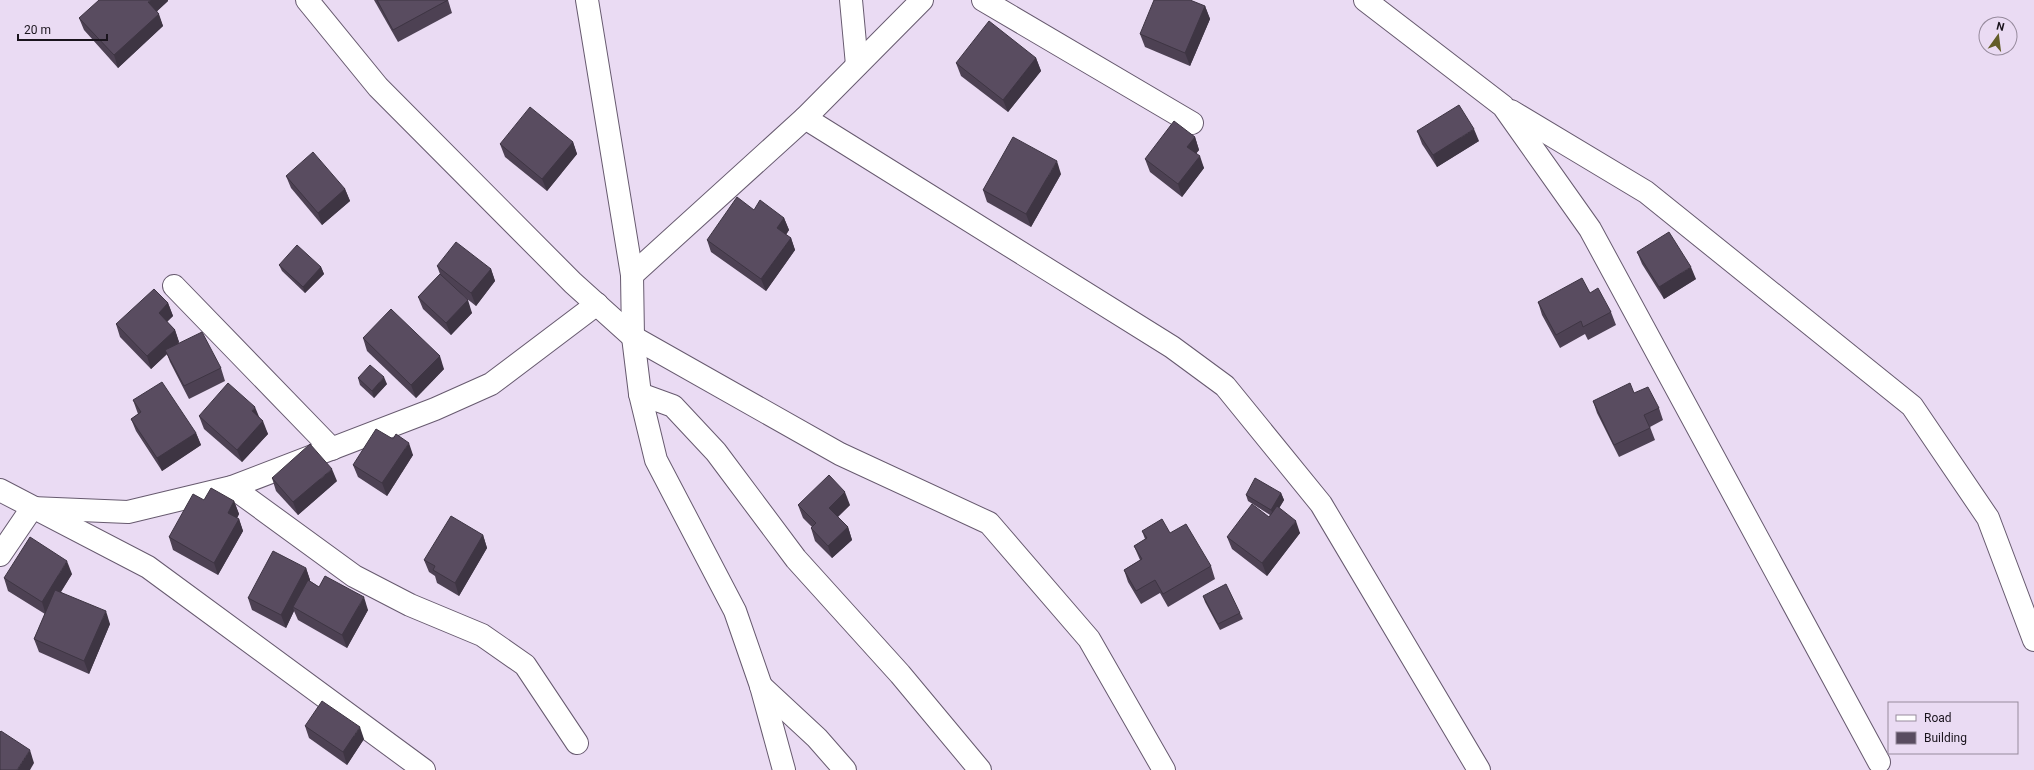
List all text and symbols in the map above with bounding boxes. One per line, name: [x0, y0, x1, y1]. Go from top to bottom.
scale bar: [18, 16, 107, 42]
north arrow: [1978, 16, 2018, 56]
text: N: [1995, 20, 2006, 34]
text: 20 m: [24, 23, 51, 37]
legend: [1888, 702, 2018, 754]
text: Road: [1924, 711, 1952, 725]
text: Building: [1924, 731, 1967, 745]

